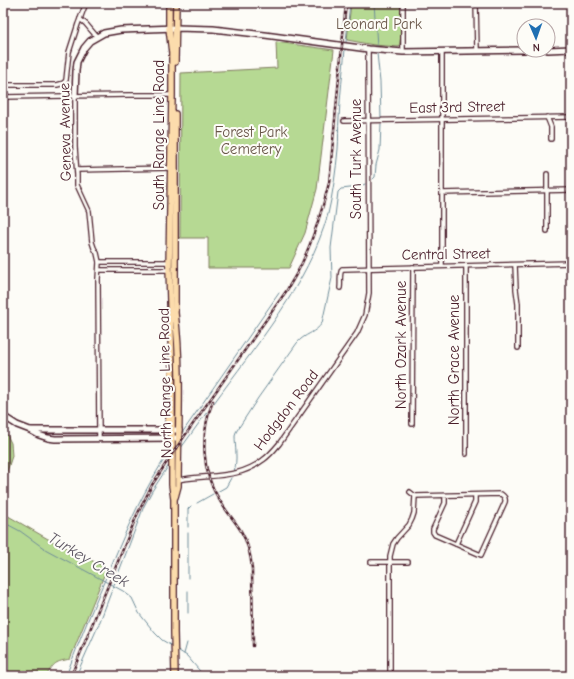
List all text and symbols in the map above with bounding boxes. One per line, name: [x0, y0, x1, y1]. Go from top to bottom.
park label: Leonard Park: [336, 15, 423, 33]
north arrow: [516, 18, 556, 58]
text: N: [533, 41, 540, 54]
street label: South Range Line Road: [150, 60, 168, 210]
street label: Geneva Avenue: [55, 82, 75, 181]
street label: East 3rd Street: [409, 97, 506, 117]
street label: South Turk Avenue: [347, 98, 365, 219]
park label: Forest Park Cemetery: [214, 123, 288, 158]
street label: Central Street: [402, 244, 491, 264]
street label: North Ozark Avenue: [392, 280, 410, 409]
street label: North Grace Avenue: [445, 294, 463, 425]
street label: North Range Line Road: [155, 308, 175, 458]
street label: Hodgdon Road: [250, 366, 322, 454]
water label: Turkey Creek: [45, 529, 132, 591]

